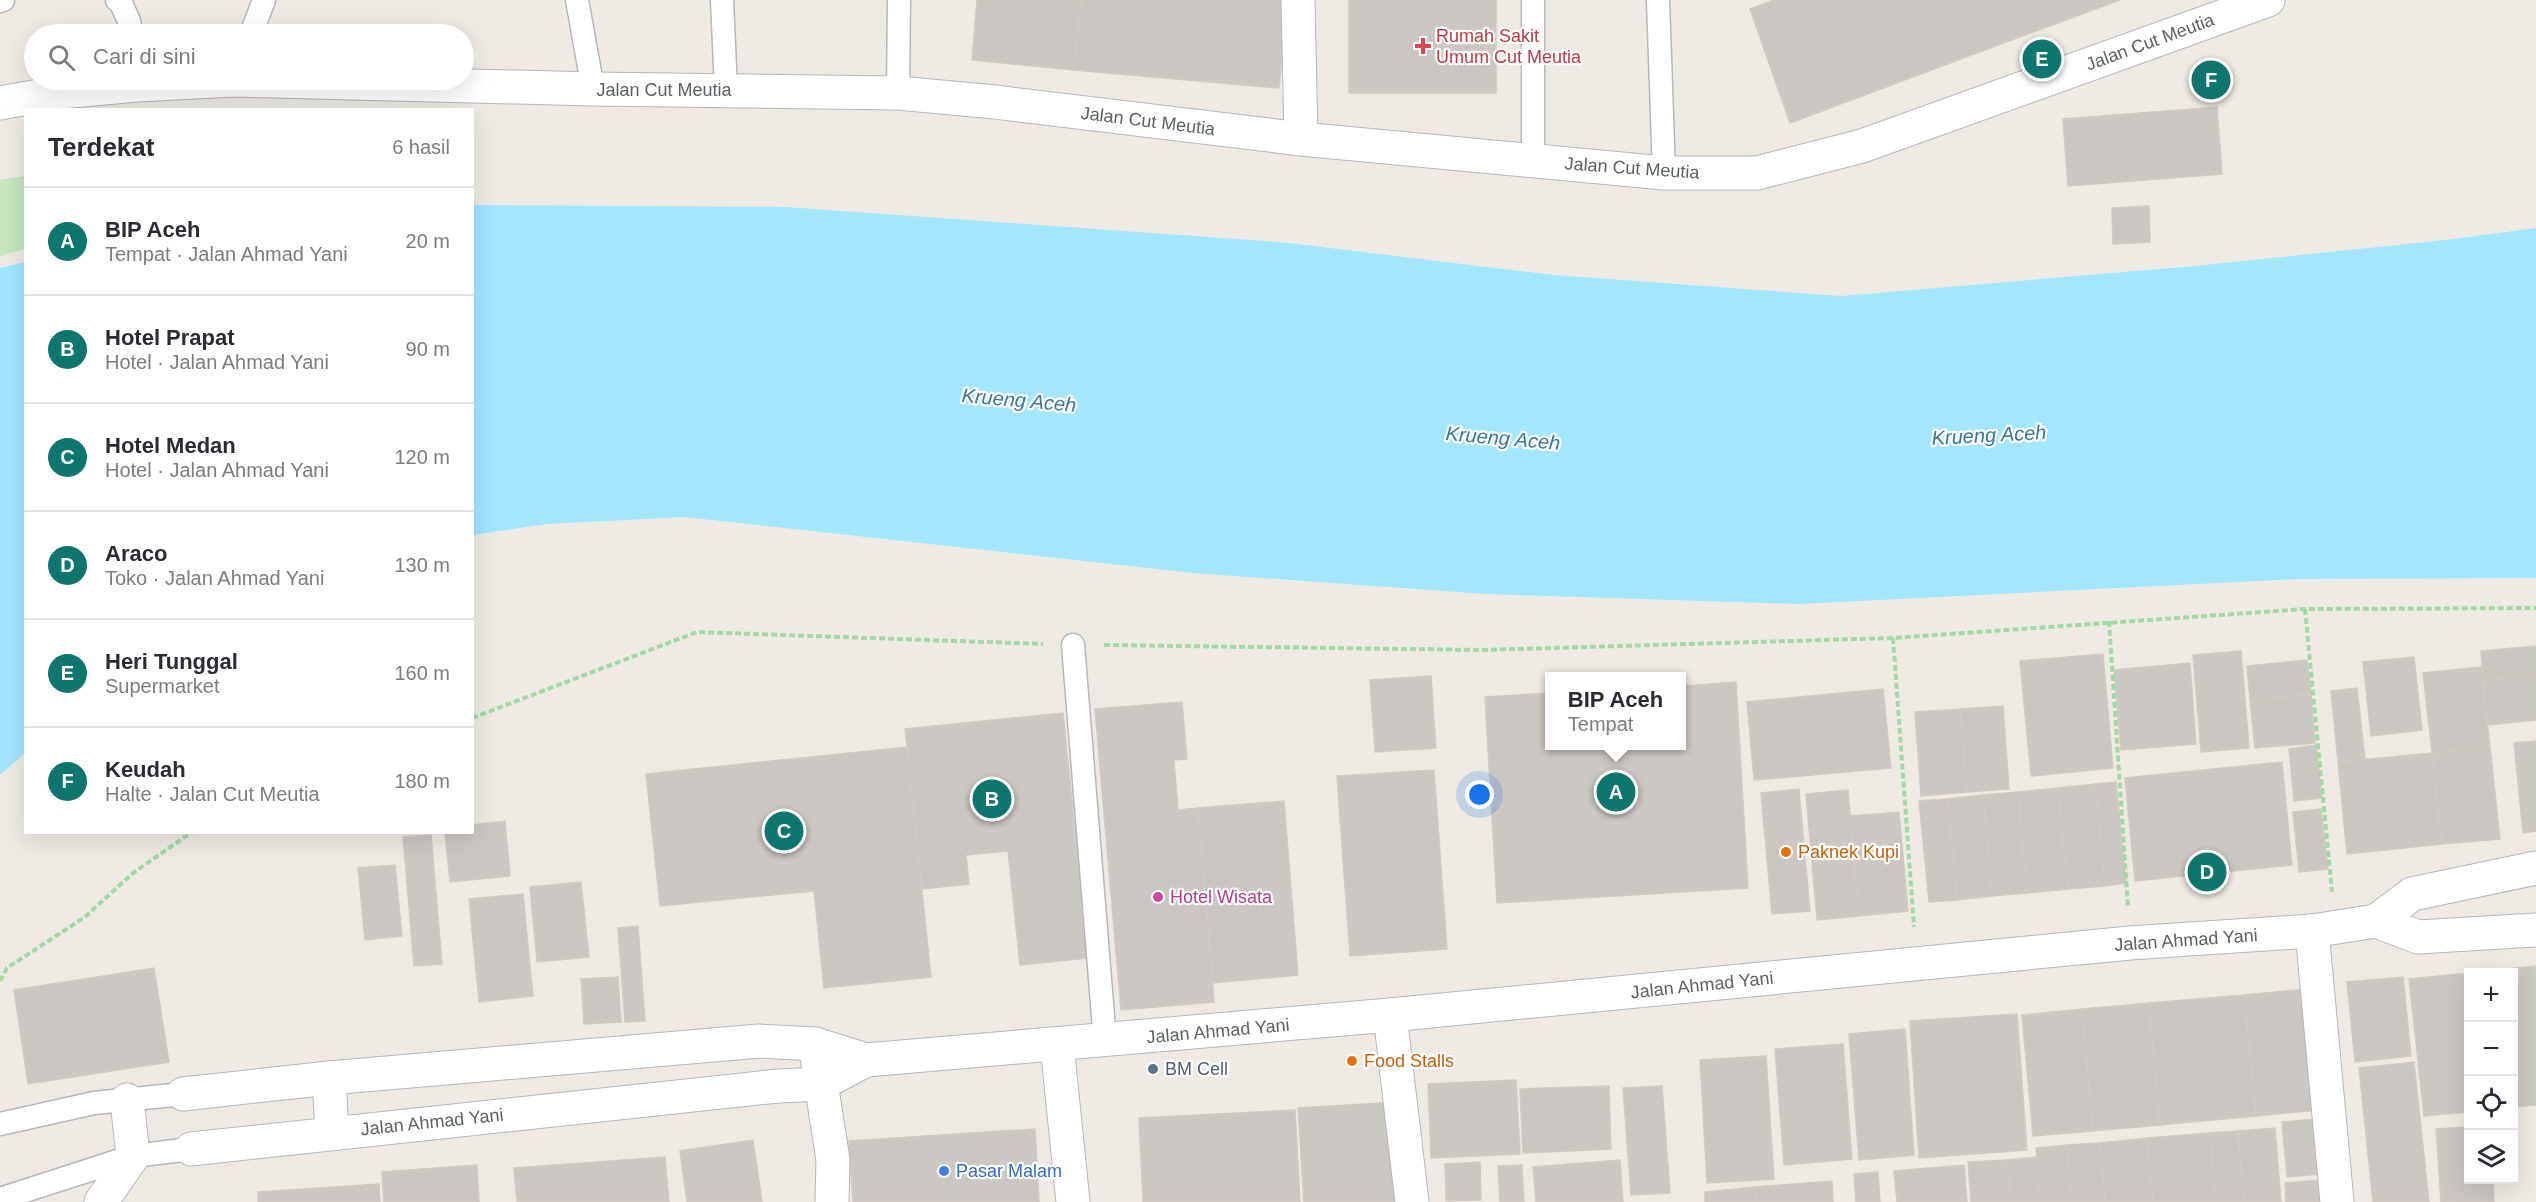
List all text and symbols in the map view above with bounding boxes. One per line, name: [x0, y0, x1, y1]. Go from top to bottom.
street label: Jalan Cut Meutia: [2083, 9, 2218, 74]
search box: [24, 24, 474, 90]
place label: Rumah Sakit Umum Cut Meutia: [1436, 26, 1582, 67]
pin: E: [2022, 36, 2062, 82]
marker: Rumah Sakit Umum Cut Meutia: [1414, 37, 1432, 55]
icon: search: [45, 41, 78, 74]
text: Cari di sini: [93, 44, 196, 69]
pin: F: [2192, 58, 2230, 103]
street label: Jalan Cut Meutia: [596, 80, 733, 100]
street label: Jalan Cut Meutia: [1080, 103, 1217, 139]
text: Terdekat: [48, 132, 154, 162]
text: 6 hasil: [392, 136, 450, 158]
street label: Jalan Cut Meutia: [1564, 153, 1701, 183]
text: BIP Aceh: [105, 217, 200, 242]
text: A: [60, 230, 75, 252]
text: 20 m: [406, 230, 450, 252]
text: Tempat · Jalan Ahmad Yani: [105, 243, 348, 265]
text: Hotel Prapat: [105, 325, 235, 350]
text: B: [60, 338, 75, 360]
text: 90 m: [406, 338, 450, 360]
text: Hotel · Jalan Ahmad Yani: [105, 351, 329, 373]
water label: Krueng Aceh: [961, 384, 1077, 416]
water label: Krueng Aceh: [1931, 421, 2047, 449]
water label: Krueng Aceh: [1445, 422, 1561, 454]
text: Hotel Medan: [105, 433, 236, 458]
text: C: [60, 446, 75, 468]
text: 120 m: [394, 446, 450, 468]
text: Hotel · Jalan Ahmad Yani: [105, 459, 329, 481]
text: Araco: [105, 541, 167, 566]
text: D: [60, 554, 75, 576]
text: 130 m: [394, 554, 450, 576]
text: Toko · Jalan Ahmad Yani: [105, 567, 324, 589]
text: Heri Tunggal: [105, 649, 238, 674]
text: E: [61, 662, 74, 684]
text: 160 m: [394, 662, 450, 684]
popup: [1545, 672, 1686, 750]
text: Supermarket: [105, 675, 220, 697]
text: BIP Aceh: [1568, 687, 1663, 712]
text: Tempat: [1568, 713, 1633, 735]
text: Keudah: [105, 757, 186, 782]
text: F: [61, 770, 74, 792]
text: 180 m: [394, 770, 450, 792]
pin: A: [1596, 770, 1636, 814]
pin: B: [972, 776, 1012, 822]
your location: [1465, 780, 1494, 809]
text: Halte · Jalan Cut Meutia: [105, 783, 320, 805]
pin: C: [764, 808, 804, 854]
place label: Paknek Kupi: [1798, 842, 1899, 862]
marker: Paknek Kupi: [1779, 845, 1793, 859]
pin: D: [2188, 850, 2226, 894]
place label: Hotel Wisata: [1170, 887, 1273, 907]
marker: Hotel Wisata: [1151, 890, 1165, 904]
street label: Jalan Ahmad Yani: [2114, 925, 2258, 955]
street label: Jalan Ahmad Yani: [1630, 968, 1774, 1002]
map controls: [2464, 968, 2518, 1184]
button: +: [2464, 968, 2518, 1022]
street label: Jalan Ahmad Yani: [1146, 1015, 1290, 1047]
button: −: [2464, 1022, 2518, 1076]
place label: Food Stalls: [1364, 1051, 1454, 1071]
marker: Food Stalls: [1345, 1054, 1359, 1068]
place label: BM Cell: [1165, 1059, 1228, 1079]
marker: BM Cell: [1146, 1062, 1160, 1076]
button: locate: [2464, 1076, 2518, 1130]
street label: Jalan Ahmad Yani: [360, 1105, 504, 1139]
button: layers: [2464, 1130, 2518, 1184]
place label: Pasar Malam: [956, 1161, 1062, 1181]
marker: Pasar Malam: [937, 1164, 951, 1178]

